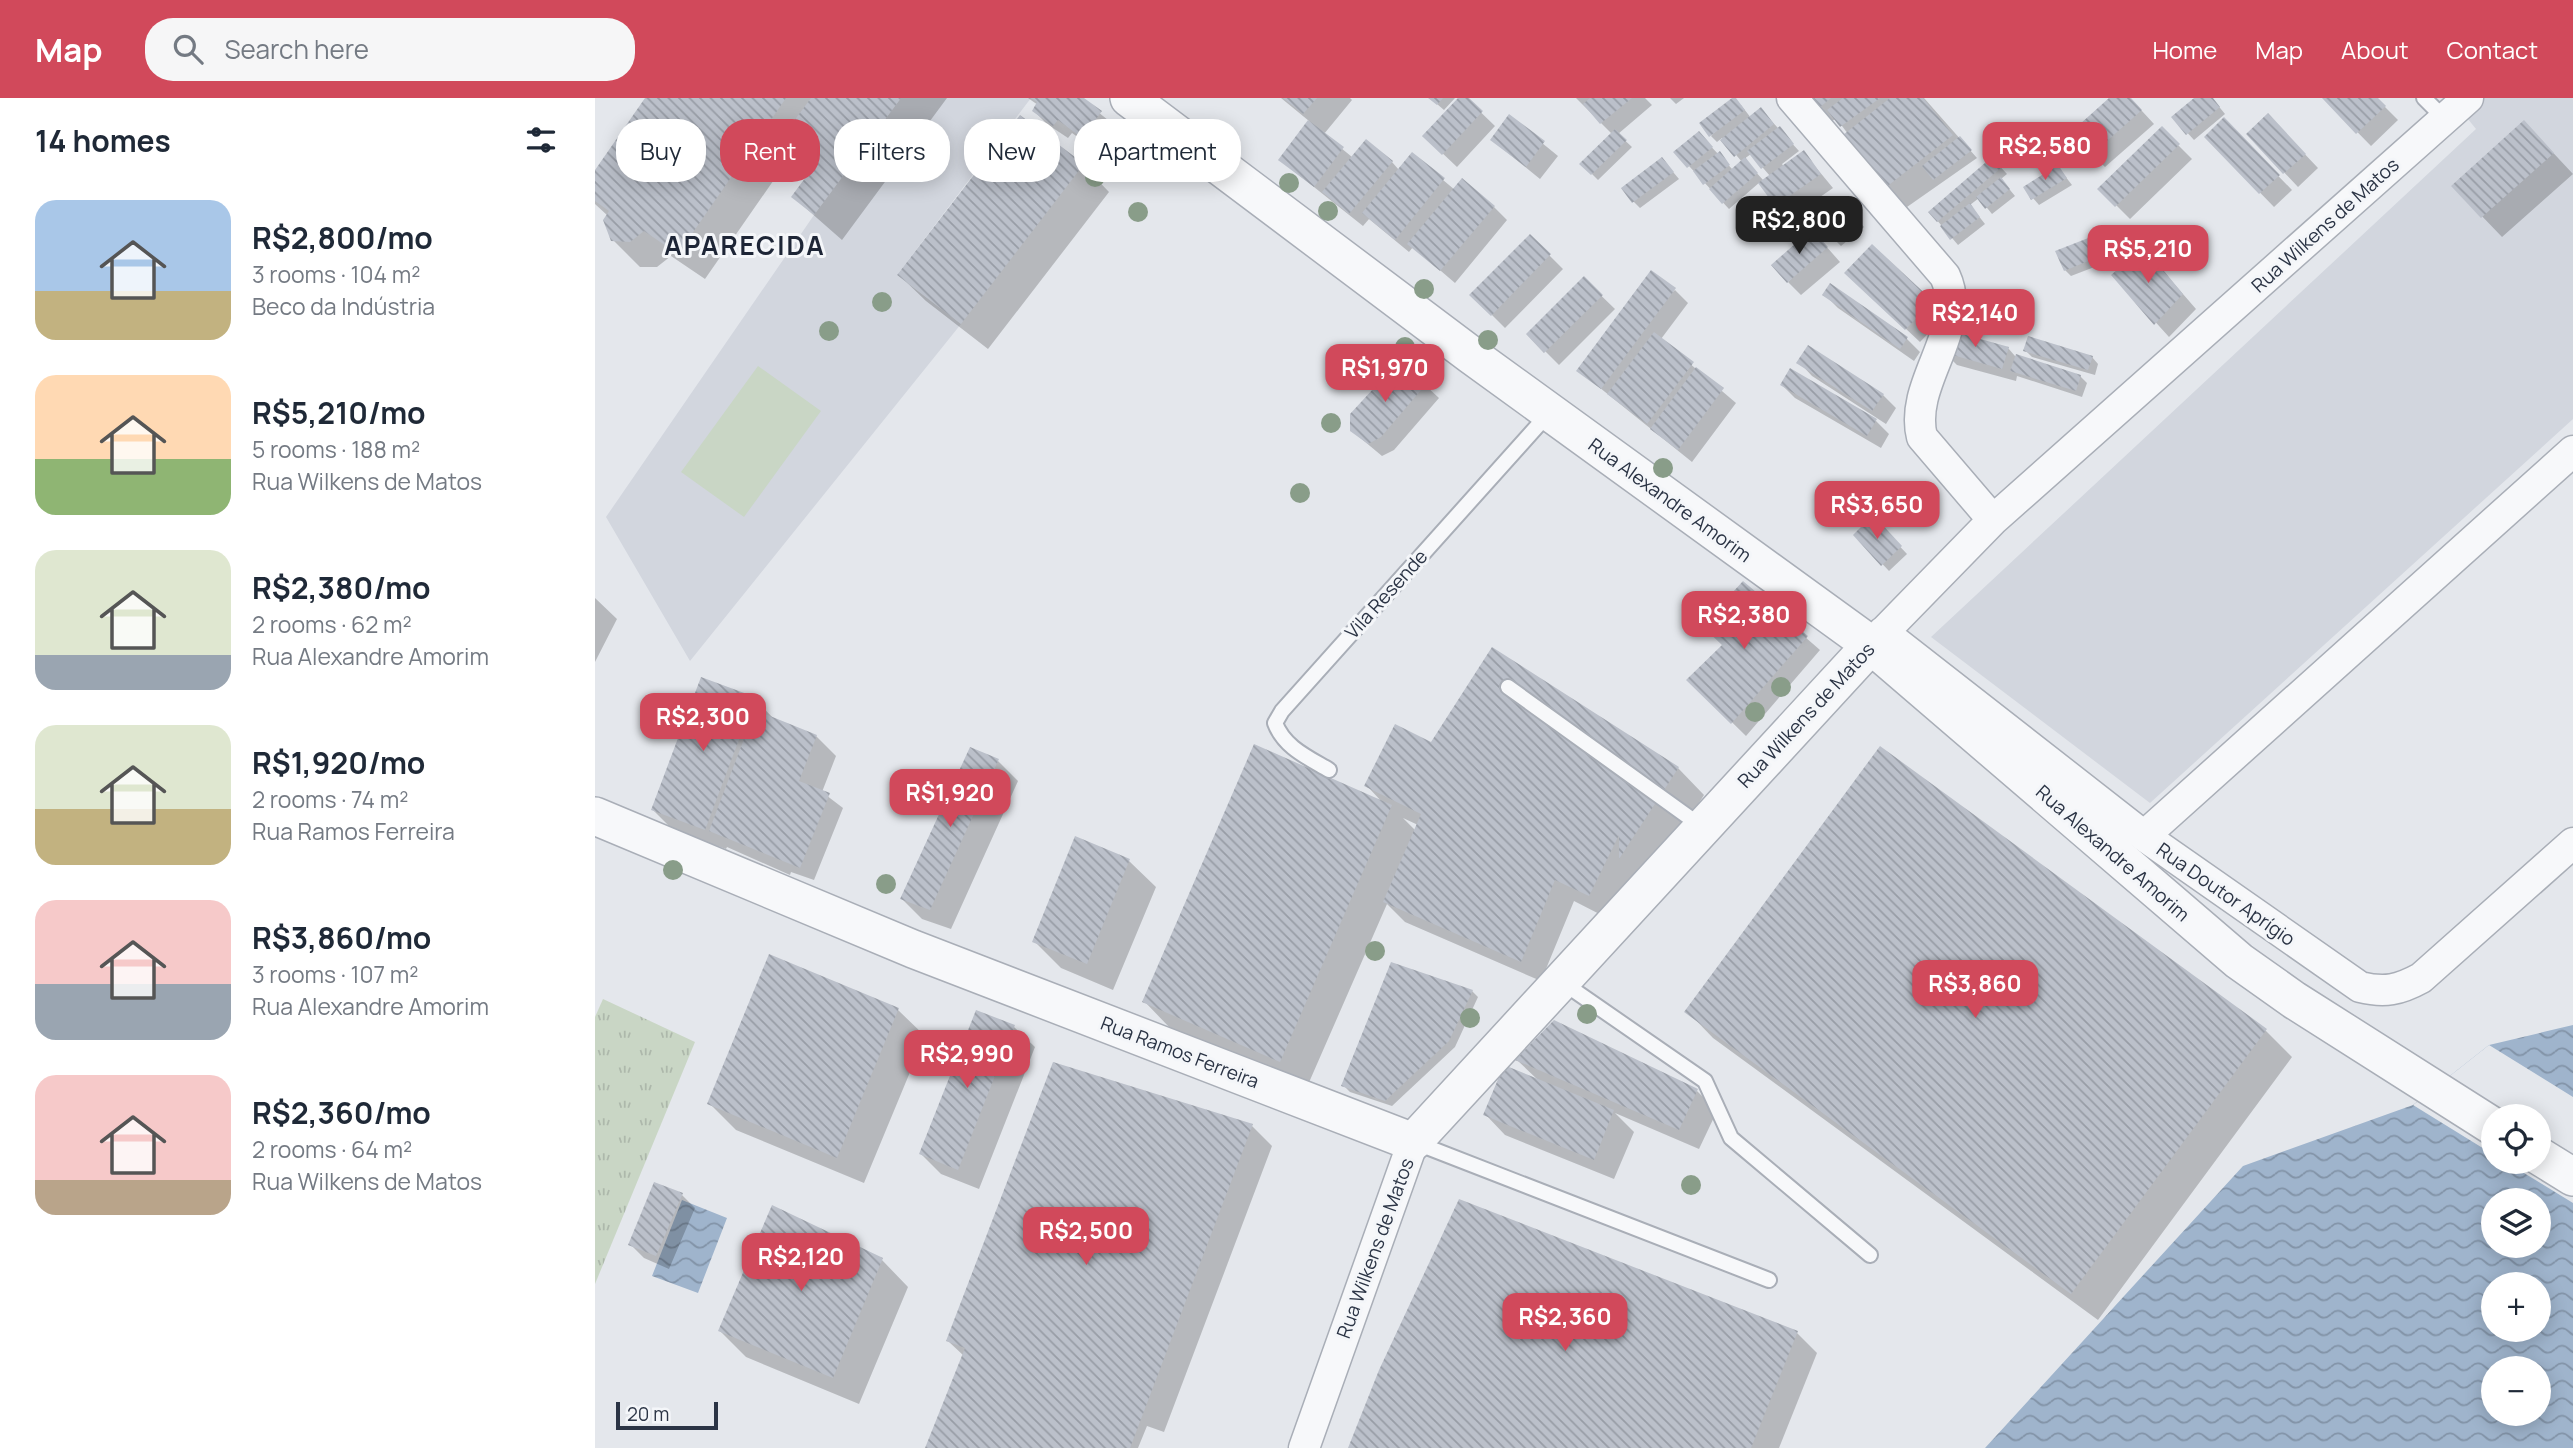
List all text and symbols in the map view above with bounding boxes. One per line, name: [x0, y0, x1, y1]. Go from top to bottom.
search box: [145, 18, 635, 81]
text: Map: [35, 27, 103, 72]
icon: search: [169, 30, 207, 68]
text: Search here: [225, 31, 369, 67]
text: Home: [2152, 33, 2217, 66]
text: Map: [2255, 33, 2303, 66]
text: About: [2341, 33, 2409, 66]
text: Contact: [2447, 33, 2538, 66]
chip: Buy: [616, 119, 706, 182]
chip: Rent: [720, 119, 820, 182]
chip: Filters: [834, 119, 950, 182]
chip: New: [964, 119, 1060, 182]
chip: Apartment: [1074, 119, 1241, 182]
text: 14 homes: [35, 120, 171, 161]
icon: filters: [522, 121, 560, 159]
pin: R$2,580: [1980, 122, 2110, 182]
text: R$2,580: [1999, 129, 2092, 161]
street label: Rua Wilkens de Matos: [2246, 152, 2404, 298]
pin: R$2,800: [1734, 197, 1864, 256]
text: R$2,800: [1752, 203, 1846, 235]
text: R$2,800/mo: [252, 217, 433, 258]
pin: R$5,210: [2083, 226, 2213, 285]
district label: APARECIDA: [664, 227, 826, 263]
icon: home: [91, 228, 175, 312]
text: R$5,210: [2104, 232, 2193, 264]
text: 3 rooms · 104 m²: [252, 258, 420, 290]
pin: R$2,140: [1910, 289, 2040, 349]
text: Beco da Indústria: [252, 290, 435, 322]
text: R$2,140: [1932, 296, 2018, 328]
pin: R$1,970: [1320, 344, 1450, 404]
text: R$1,970: [1341, 351, 1429, 383]
text: R$5,210/mo: [252, 392, 425, 433]
icon: home: [91, 403, 175, 487]
street label: Rua Alexandre Amorim: [1583, 432, 1757, 568]
text: 5 rooms · 188 m²: [252, 433, 420, 465]
text: Rua Wilkens de Matos: [252, 465, 482, 497]
pin: R$3,650: [1812, 482, 1942, 541]
text: R$3,650: [1831, 488, 1923, 520]
street label: Vila Resende: [1339, 544, 1433, 644]
text: R$2,380/mo: [252, 567, 431, 608]
icon: home: [91, 578, 175, 662]
pin: R$2,380: [1679, 592, 1809, 651]
text: R$2,380: [1698, 598, 1790, 630]
text: 2 rooms · 62 m²: [252, 608, 412, 640]
street label: Rua Wilkens de Matos: [1732, 637, 1880, 793]
text: Rua Alexandre Amorim: [252, 640, 489, 672]
pin: R$2,300: [638, 694, 768, 753]
text: R$2,300: [656, 700, 750, 732]
text: R$1,920/mo: [252, 742, 425, 783]
icon: home: [91, 753, 175, 837]
pin: R$1,920: [885, 770, 1015, 829]
text: R$1,920: [906, 776, 994, 808]
street label: Rua Alexandre Amorim: [2031, 779, 2195, 927]
text: 2 rooms · 74 m²: [252, 783, 408, 815]
text: Rua Ramos Ferreira: [252, 815, 455, 847]
street label: Rua Doutor Aprígio: [2152, 836, 2300, 952]
text: R$3,860/mo: [252, 917, 431, 958]
icon: home: [91, 928, 175, 1012]
text: 3 rooms · 107 m²: [252, 958, 418, 990]
pin: R$3,860: [1910, 960, 2040, 1020]
text: R$3,860: [1928, 967, 2022, 999]
text: Rua Alexandre Amorim: [252, 990, 489, 1022]
street label: Rua Ramos Ferreira: [1097, 1010, 1263, 1094]
pin: R$2,990: [902, 1030, 1032, 1090]
text: R$2,990: [920, 1037, 1014, 1069]
text: R$2,360/mo: [252, 1092, 431, 1133]
icon: home: [91, 1103, 175, 1187]
map controls: [2481, 1104, 2551, 1426]
button: locate: [2481, 1104, 2551, 1174]
text: 2 rooms · 64 m²: [252, 1133, 412, 1165]
street label: Rua Wilkens de Matos: [1330, 1154, 1420, 1342]
text: Rua Wilkens de Matos: [252, 1165, 482, 1197]
button: layers: [2481, 1188, 2551, 1258]
pin: R$2,500: [1021, 1208, 1151, 1267]
text: R$2,500: [1039, 1214, 1133, 1246]
pin: R$2,120: [736, 1234, 866, 1293]
text: R$2,120: [758, 1240, 844, 1272]
button: +: [2481, 1272, 2551, 1342]
pin: R$2,360: [1500, 1294, 1630, 1353]
text: R$2,360: [1518, 1300, 1612, 1332]
button: −: [2481, 1356, 2551, 1426]
scale bar: [616, 1399, 717, 1431]
text: 20 m: [627, 1401, 669, 1427]

